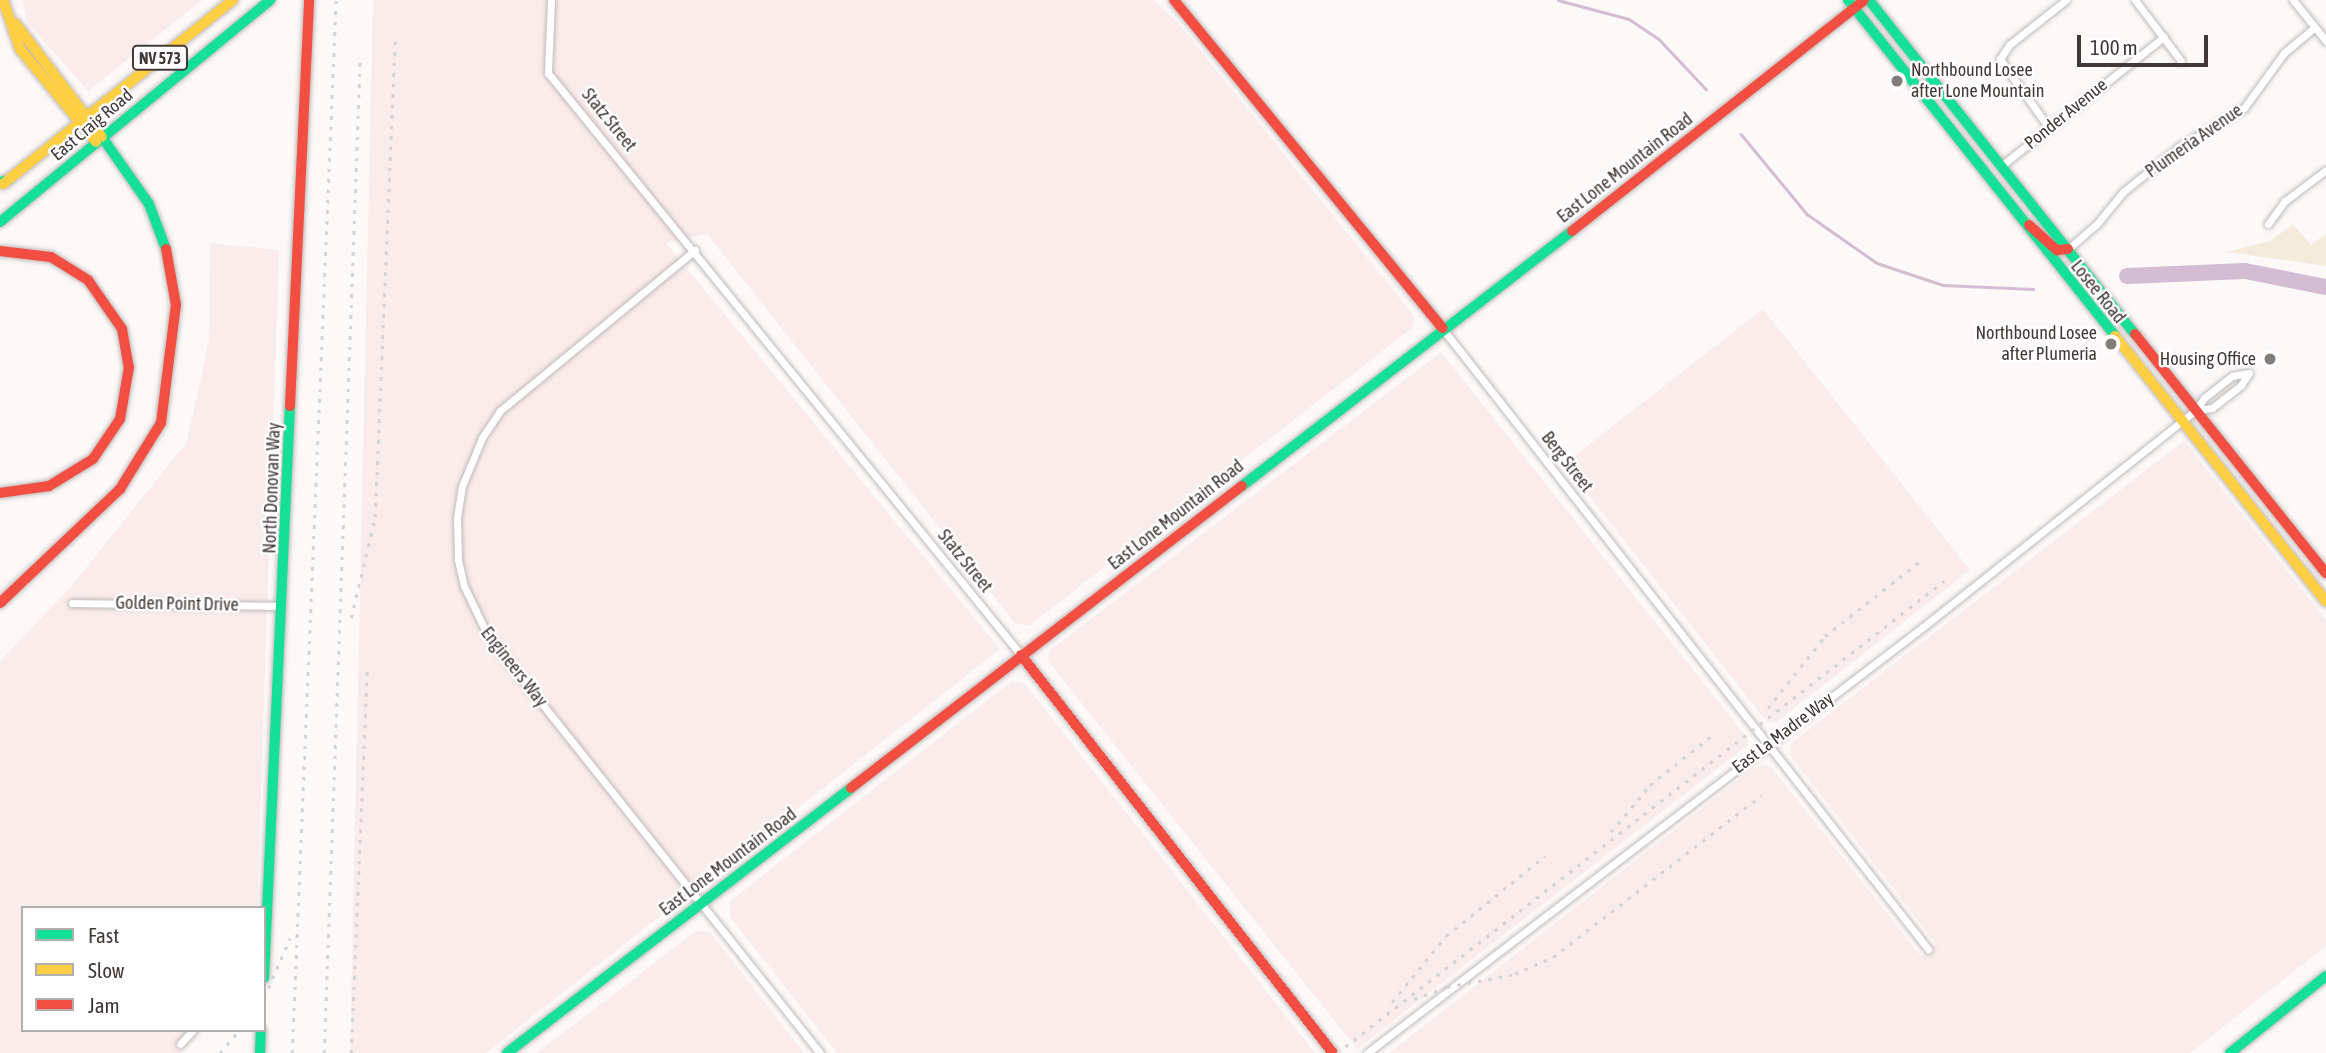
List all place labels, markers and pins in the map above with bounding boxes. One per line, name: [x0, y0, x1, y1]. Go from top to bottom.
place label: Northbound Losee after Lone Mountain: [1911, 60, 2044, 102]
marker: Northbound Losee after Lone Mountain: [1889, 73, 1905, 89]
place label: Northbound Losee after Plumeria: [1975, 323, 2097, 366]
marker: Northbound Losee after Plumeria: [2103, 336, 2119, 352]
place label: Housing Office: [2160, 348, 2256, 370]
marker: Housing Office: [2262, 351, 2278, 367]

